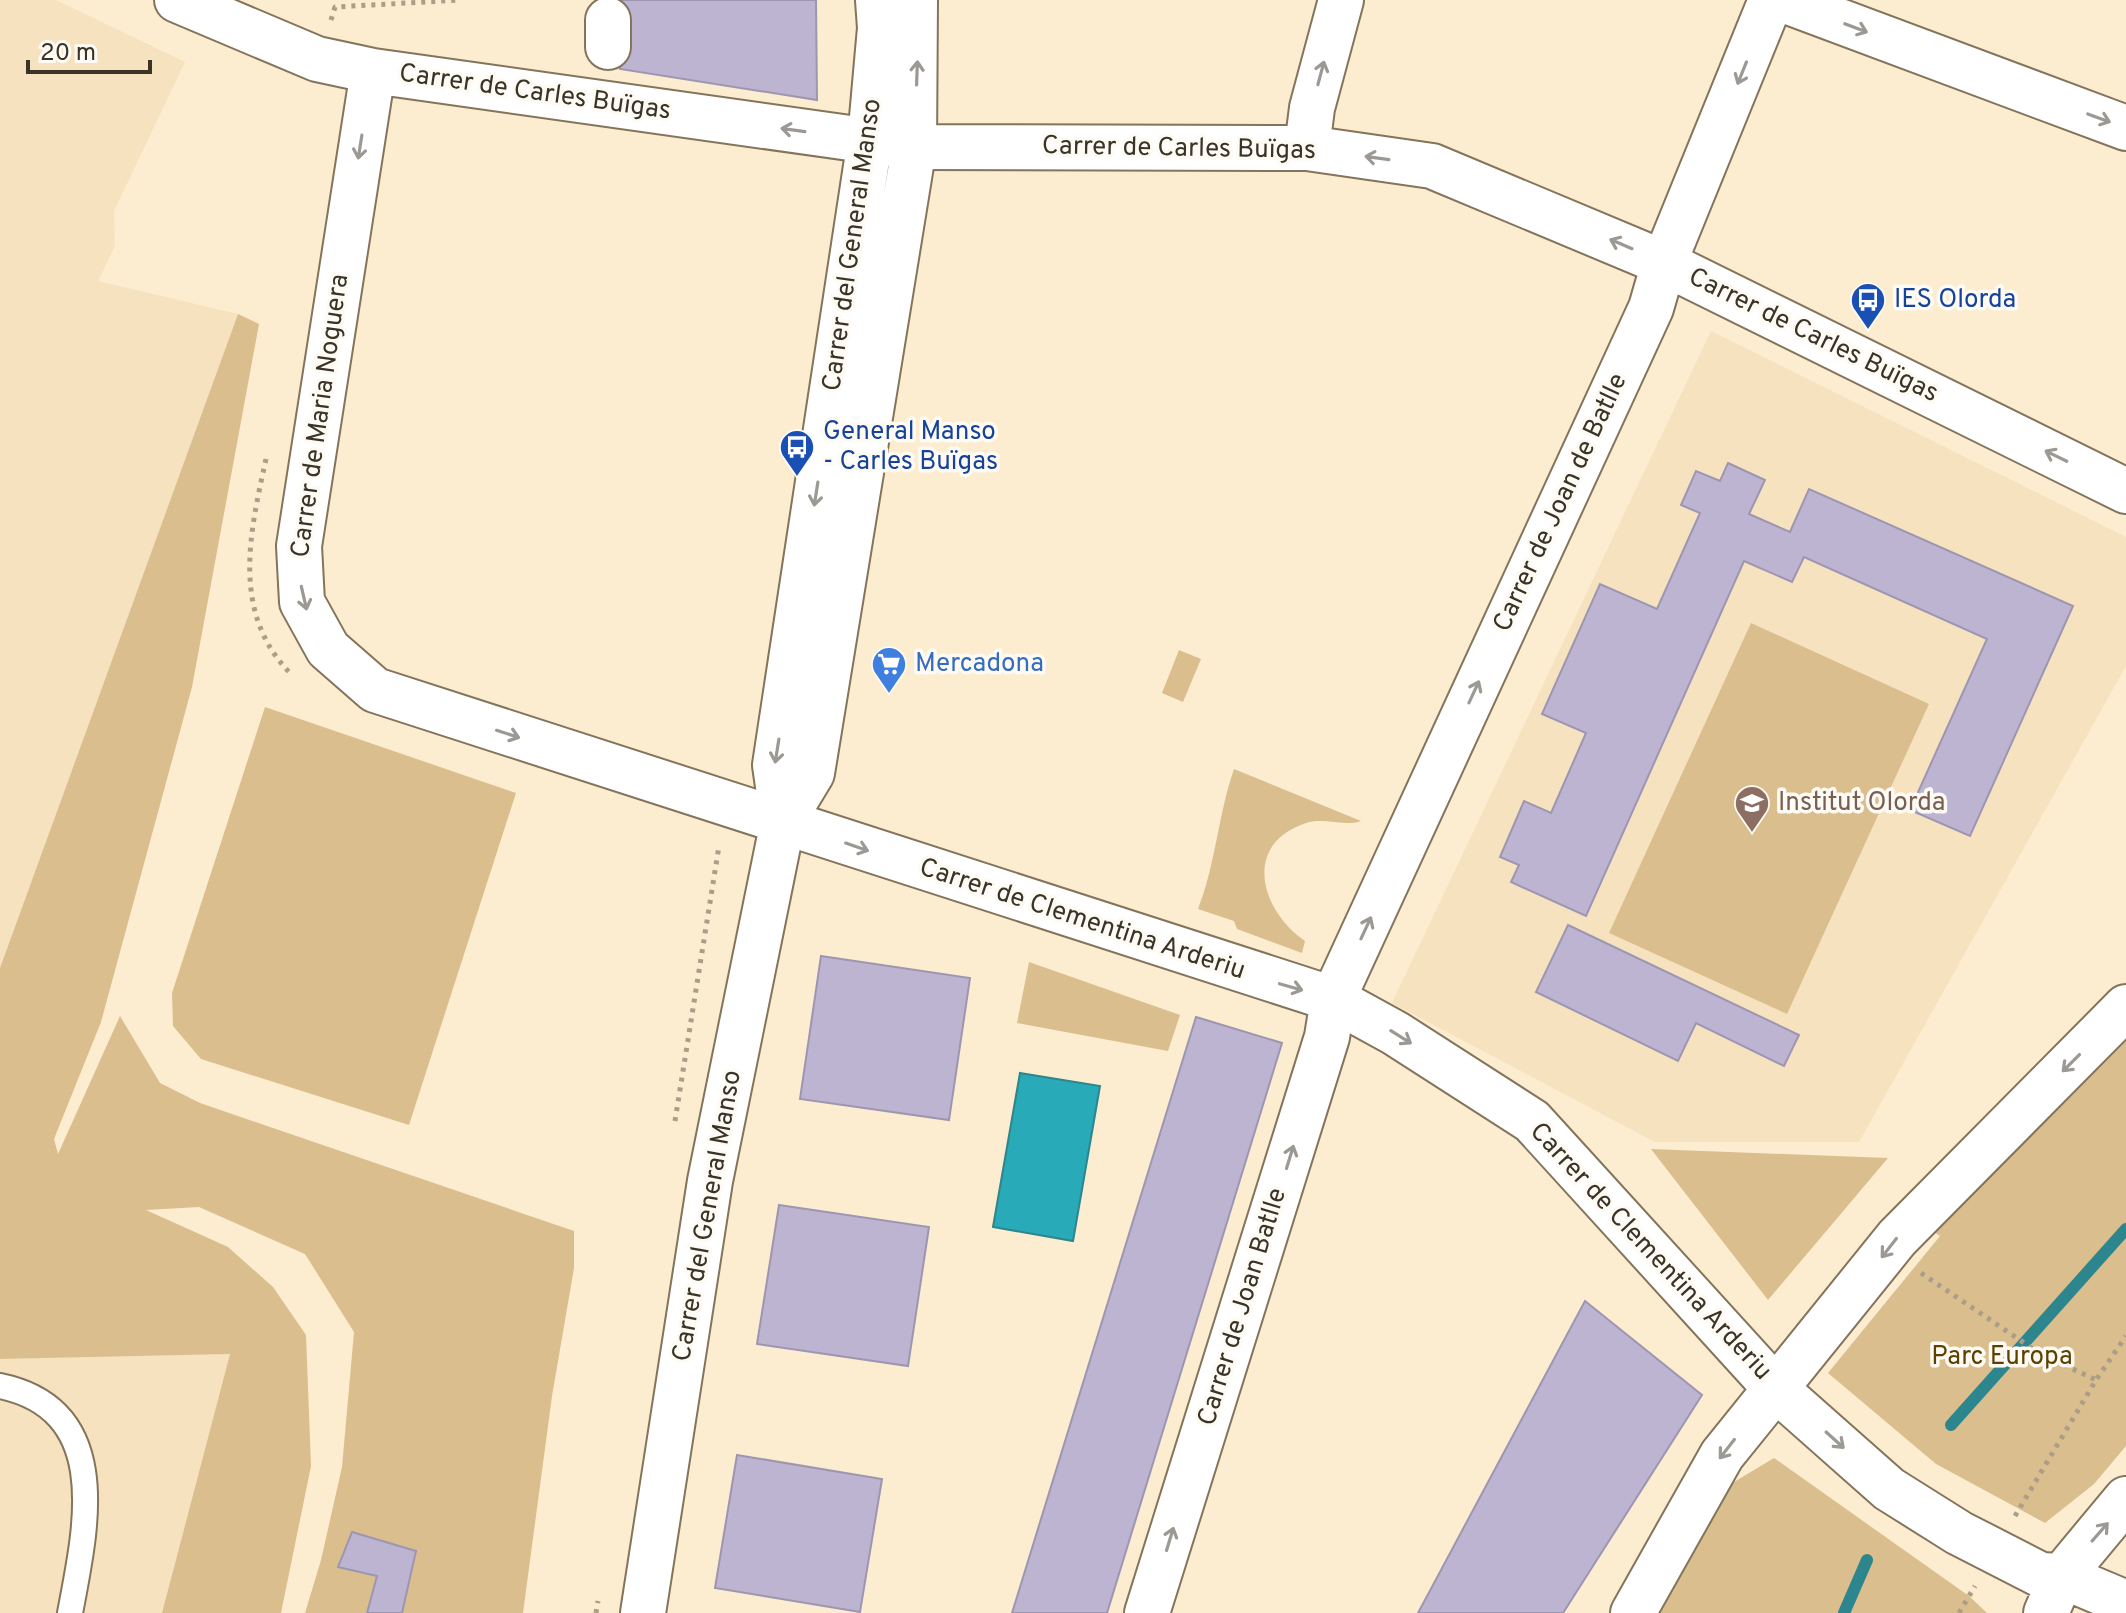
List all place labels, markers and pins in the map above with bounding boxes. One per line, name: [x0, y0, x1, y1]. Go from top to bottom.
bus stop icon: IES Olorda: [1849, 281, 1887, 331]
place label: IES Olorda: [1894, 284, 2016, 317]
place label: General Manso - Carles Buïgas: [823, 416, 998, 479]
bus stop icon: General Manso - Carles Buïgas: [778, 428, 816, 478]
supermarket icon: Mercadona: [870, 645, 908, 695]
place label: Mercadona: [915, 648, 1044, 681]
school or university icon: Institut Olorda: [1733, 784, 1771, 834]
place label: Institut Olorda: [1778, 787, 1946, 820]

